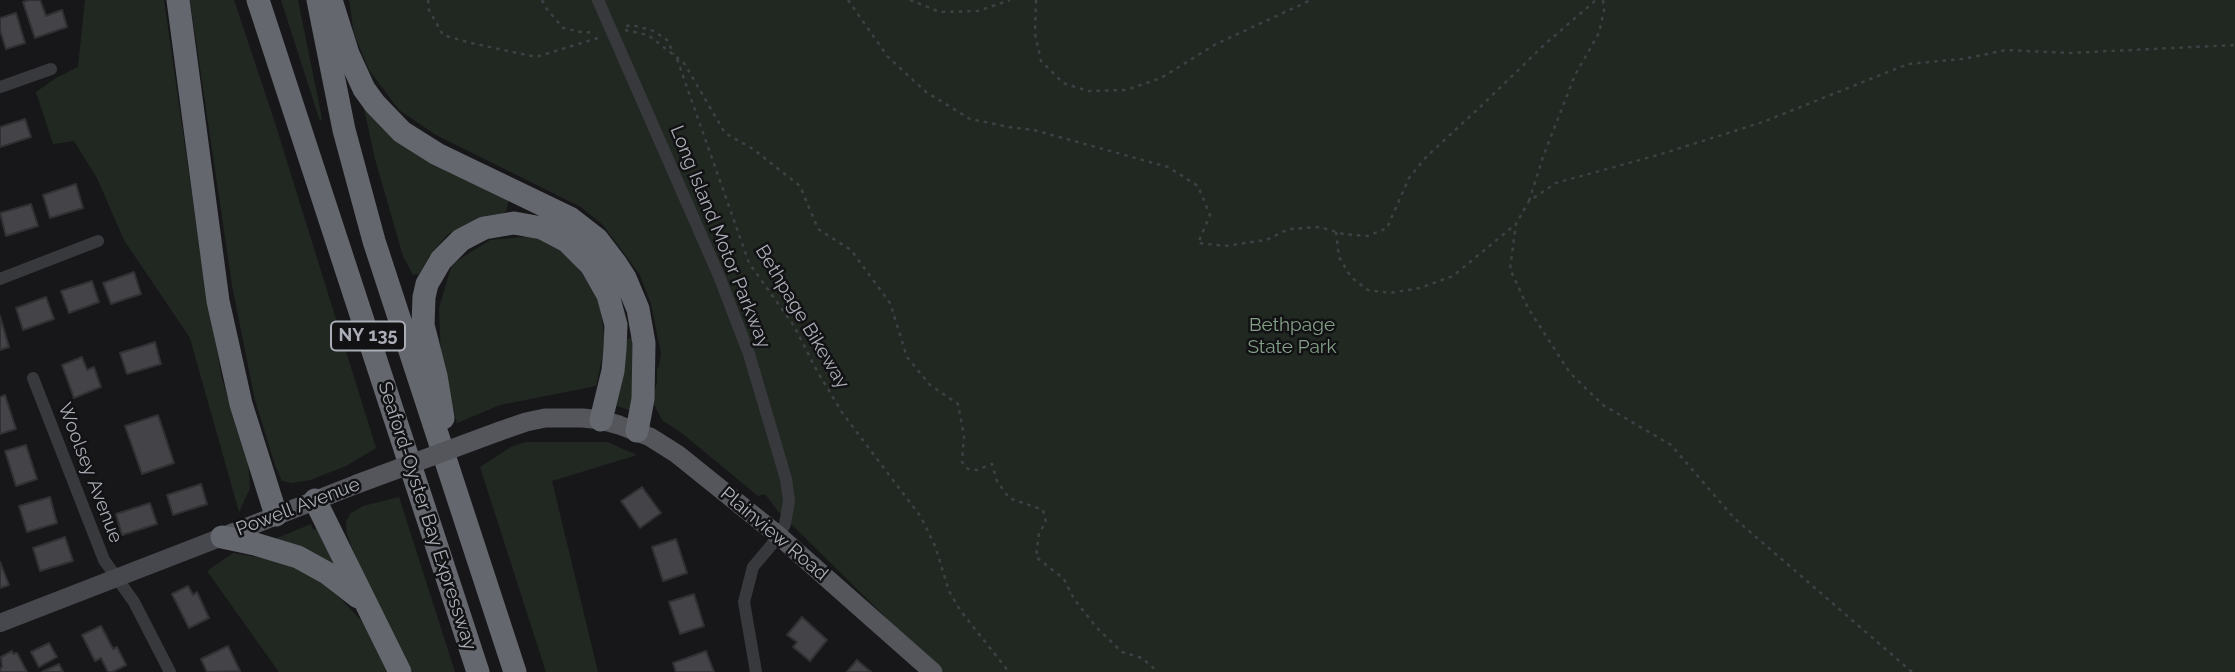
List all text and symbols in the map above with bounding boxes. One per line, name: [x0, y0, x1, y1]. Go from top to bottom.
street label: Long Island Motor Parkway: [665, 122, 775, 352]
street label: Bethpage Bikeway: [750, 241, 854, 393]
park label: Bethpage State Park: [1247, 314, 1337, 358]
road number: NY 135: [331, 322, 405, 350]
street label: Seaford-Oyster Bay Expressway: [373, 379, 481, 653]
street label: Woolsey Avenue: [53, 400, 127, 546]
street label: Powell Avenue: [233, 473, 363, 541]
street label: Plainview Road: [716, 482, 832, 586]

